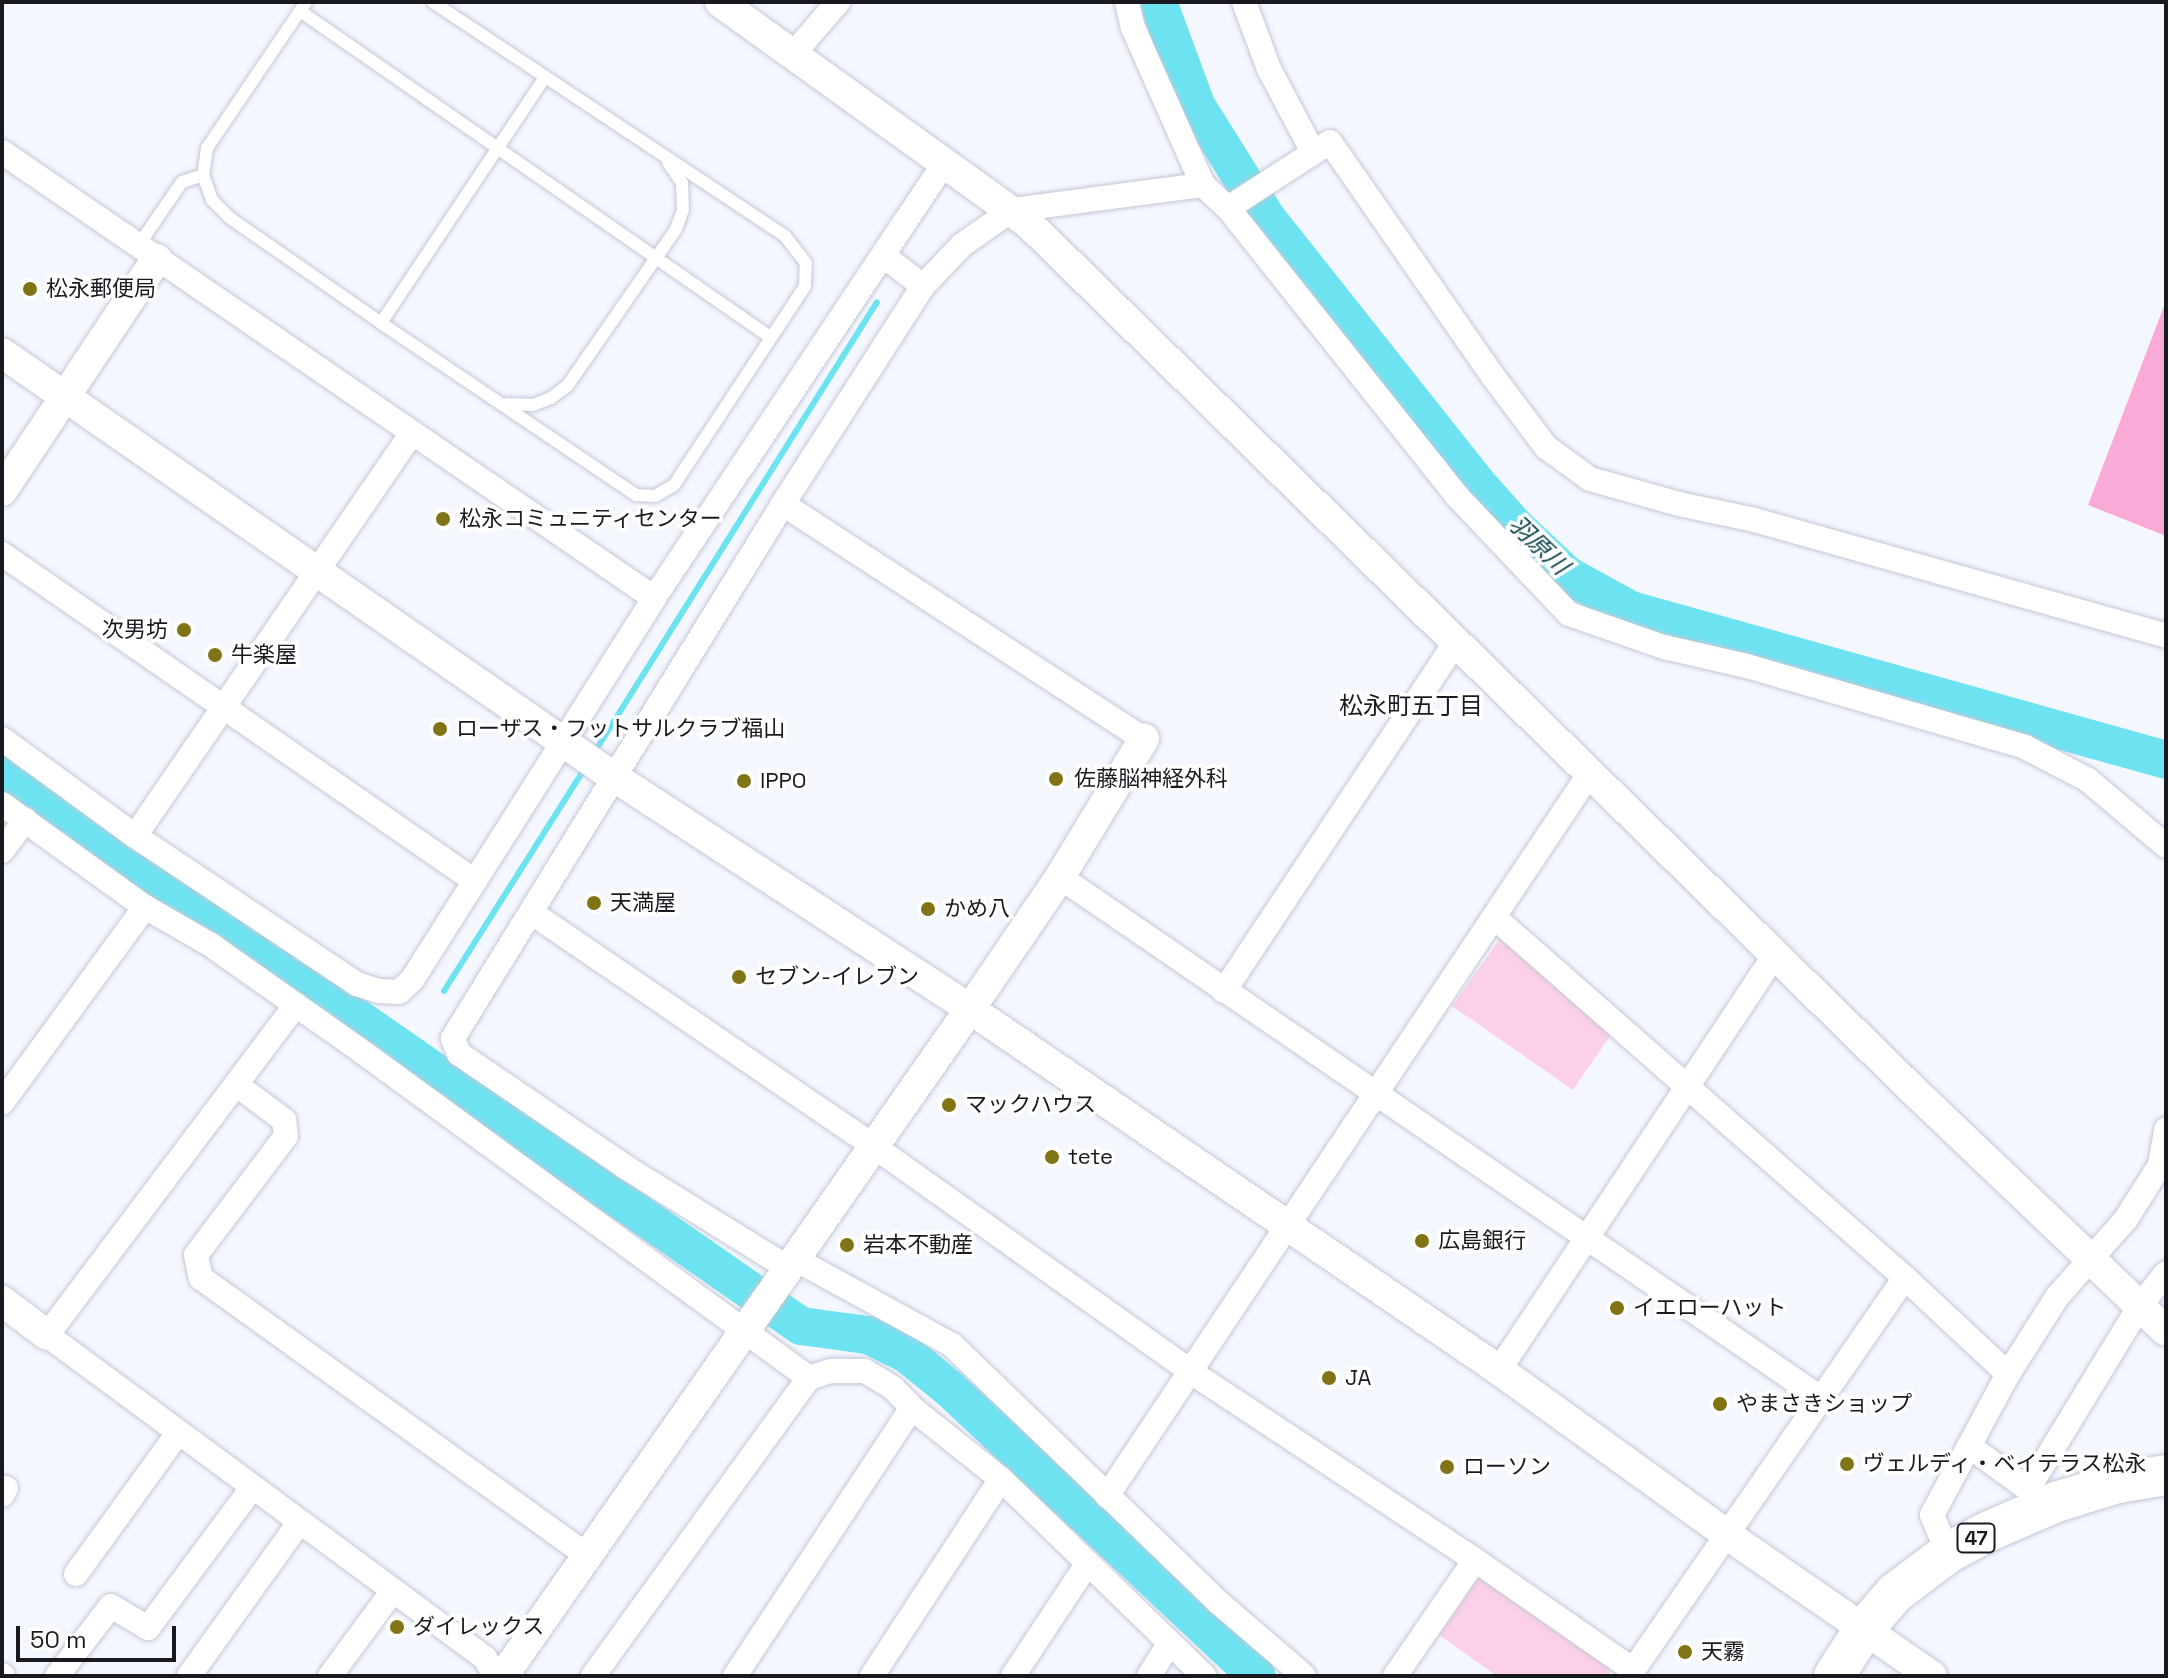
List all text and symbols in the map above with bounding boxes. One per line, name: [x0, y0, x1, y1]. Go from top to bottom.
place label: 松永郵便局: [46, 276, 156, 302]
marker: 松永郵便局: [21, 280, 39, 298]
place label: 松永コミュニティセンター: [459, 506, 723, 532]
marker: 松永コミュニティセンター: [434, 510, 452, 528]
water label: 羽原川: [1503, 510, 1575, 580]
place label: 次男坊: [102, 617, 168, 643]
marker: 次男坊: [175, 621, 193, 639]
place label: 牛楽屋: [231, 642, 297, 668]
marker: 牛楽屋: [206, 646, 224, 664]
district label: 松永町五丁目: [1339, 692, 1483, 720]
place label: ローザス・フットサルクラブ福山: [456, 716, 786, 742]
marker: ローザス・フットサルクラブ福山: [431, 720, 449, 738]
place label: 佐藤脳神経外科: [1074, 766, 1228, 792]
place label: IPPO: [760, 768, 807, 794]
marker: 佐藤脳神経外科: [1045, 768, 1067, 790]
marker: IPPO: [735, 772, 753, 790]
place label: 天満屋: [610, 890, 676, 916]
marker: 天満屋: [585, 894, 603, 912]
place label: かめ八: [944, 896, 1010, 922]
marker: かめ八: [919, 900, 937, 918]
place label: セブン-イレブン: [755, 964, 919, 990]
marker: セブン-イレブン: [730, 968, 748, 986]
place label: マックハウス: [965, 1092, 1097, 1118]
marker: マックハウス: [940, 1096, 958, 1114]
place label: tete: [1068, 1144, 1113, 1170]
marker: tete: [1043, 1148, 1061, 1166]
place label: 広島銀行: [1438, 1228, 1526, 1254]
place label: 岩本不動産: [863, 1232, 973, 1258]
marker: 広島銀行: [1413, 1232, 1431, 1250]
marker: 岩本不動産: [838, 1236, 856, 1254]
place label: イエローハット: [1633, 1295, 1787, 1321]
marker: イエローハット: [1608, 1299, 1626, 1317]
place label: JA: [1345, 1365, 1371, 1391]
marker: JA: [1320, 1369, 1338, 1387]
place label: やまさきショップ: [1736, 1391, 1912, 1417]
marker: やまさきショップ: [1711, 1395, 1729, 1413]
place label: ヴェルディ・ベイテラス松永: [1863, 1451, 2149, 1477]
place label: ローソン: [1463, 1454, 1551, 1480]
marker: ヴェルディ・ベイテラス松永: [1838, 1455, 1856, 1473]
marker: ローソン: [1438, 1458, 1456, 1476]
road number: 47: [1956, 1522, 1996, 1554]
scale bar: [20, 1610, 180, 1660]
place label: ダイレックス: [413, 1614, 545, 1640]
marker: ダイレックス: [388, 1618, 406, 1636]
text: 50 m: [30, 1624, 87, 1655]
place label: 天霧: [1701, 1639, 1745, 1665]
marker: 天霧: [1676, 1643, 1694, 1661]

